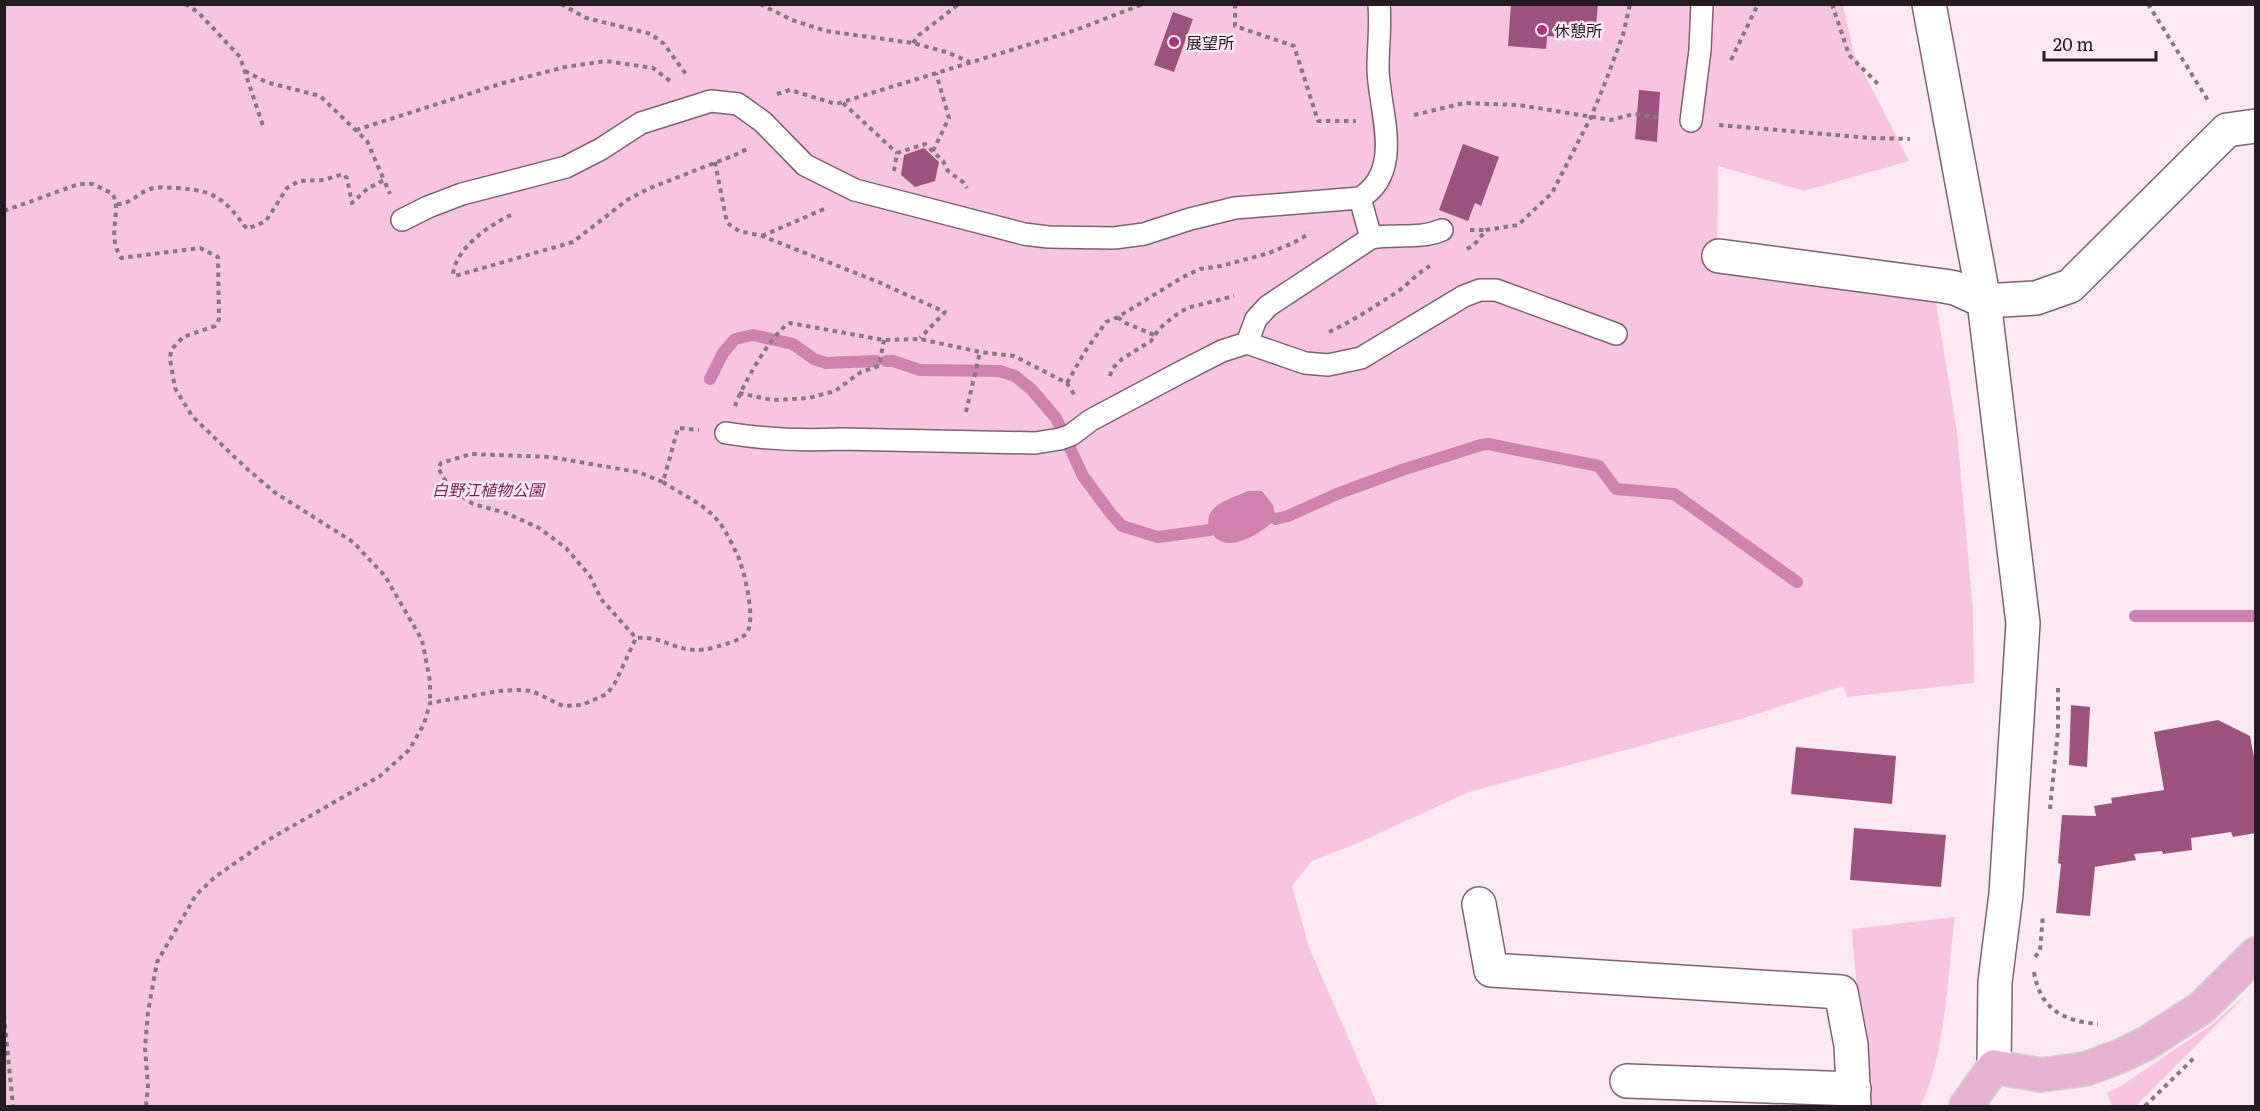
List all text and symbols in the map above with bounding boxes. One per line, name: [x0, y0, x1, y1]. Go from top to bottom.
place label: 休憩所: [1554, 18, 1602, 42]
marker: 休憩所: [1535, 23, 1549, 37]
scale bar: [2044, 24, 2156, 62]
place label: 展望所: [1186, 30, 1234, 54]
text: 20 m: [2053, 30, 2094, 57]
marker: 展望所: [1167, 35, 1181, 49]
park label: 白野江植物公園: [432, 477, 546, 501]

